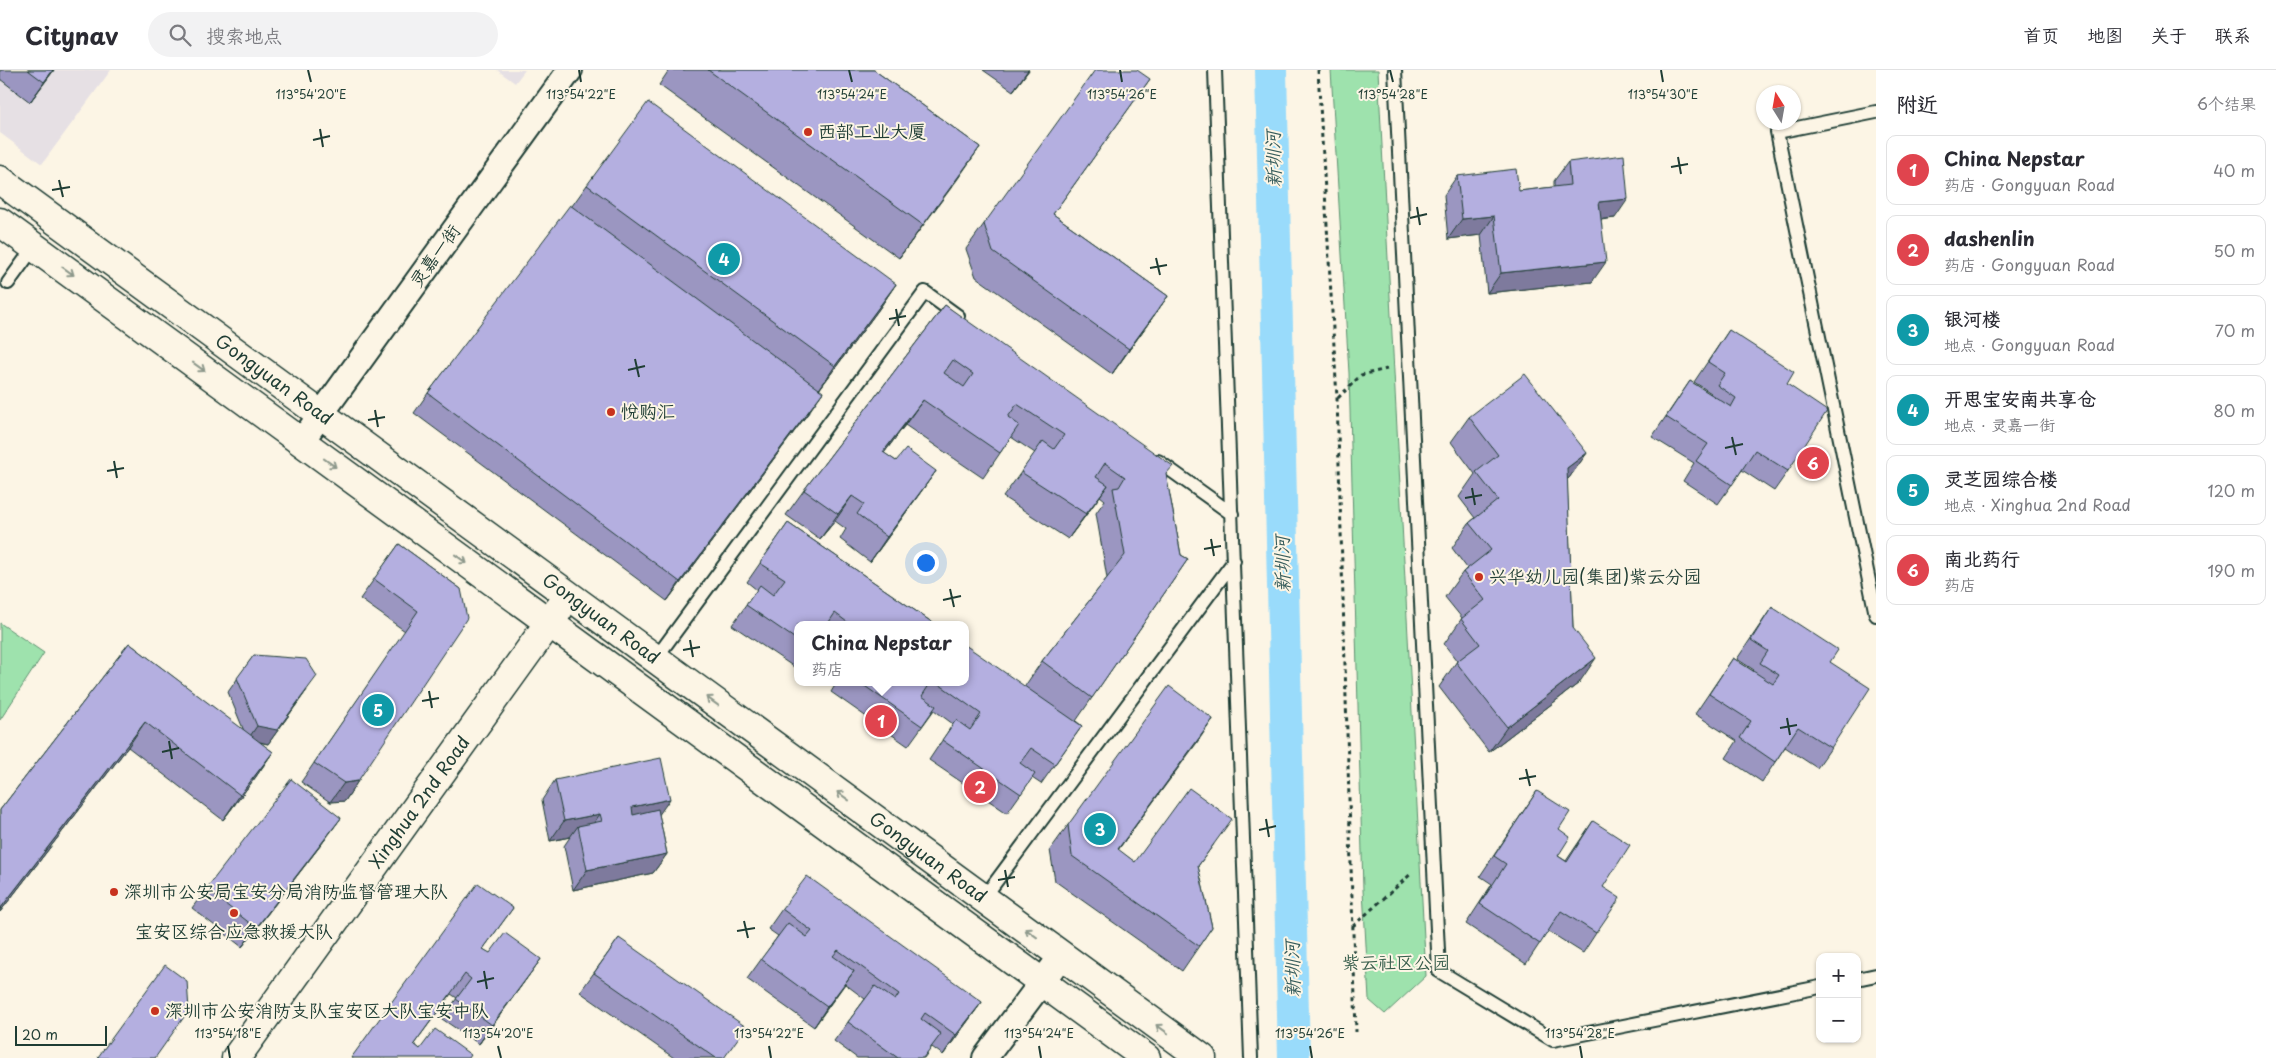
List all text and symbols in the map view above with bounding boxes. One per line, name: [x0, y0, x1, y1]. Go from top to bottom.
search box: [148, 12, 498, 57]
text: Citynav: [25, 17, 118, 53]
icon: search: [166, 21, 194, 49]
text: 搜索地点: [206, 21, 282, 49]
text: 首页: [2023, 21, 2059, 48]
text: 地图: [2087, 21, 2123, 48]
text: 关于: [2151, 21, 2187, 48]
text: 联系: [2215, 21, 2251, 48]
text: 113°54'20"E: [276, 85, 346, 103]
text: 113°54'22"E: [546, 85, 616, 103]
text: 113°54'24"E: [817, 85, 887, 103]
text: 113°54'26"E: [1087, 85, 1157, 103]
text: 113°54'28"E: [1358, 85, 1428, 103]
text: 113°54'30"E: [1628, 85, 1698, 103]
north arrow: [1756, 85, 1801, 130]
text: 附近: [1896, 87, 1938, 119]
text: 6个结果: [2197, 91, 2256, 115]
place label: 西部工业大厦: [818, 117, 926, 144]
marker: 西部工业大厦: [802, 126, 814, 138]
water label: 新圳河: [1257, 127, 1286, 188]
text: China Nepstar: [1944, 144, 2085, 172]
text: 1: [1909, 158, 1917, 182]
text: 40 m: [2213, 158, 2255, 182]
text: 药店 · Gongyuan Road: [1944, 172, 2115, 196]
street label: 灵嘉一街: [402, 218, 466, 292]
text: dashenlin: [1944, 224, 2035, 252]
text: 2: [1907, 238, 1919, 262]
text: 50 m: [2214, 238, 2255, 262]
pin: 4: [708, 240, 740, 278]
text: 药店 · Gongyuan Road: [1944, 252, 2115, 276]
one-way arrow: [61, 266, 75, 276]
text: 银河楼: [1944, 304, 2001, 332]
text: 3: [1908, 318, 1918, 342]
text: 70 m: [2215, 318, 2255, 342]
street label: Gongyuan Road: [210, 327, 339, 431]
text: 地点 · Gongyuan Road: [1944, 332, 2115, 356]
one-way arrow: [192, 362, 206, 372]
text: 开思宝安南共享仓: [1944, 384, 2096, 412]
place label: 悦购汇: [621, 397, 675, 424]
text: 4: [1908, 398, 1918, 422]
text: 80 m: [2213, 398, 2255, 422]
marker: 悦购汇: [605, 406, 617, 418]
text: 地点 · 灵嘉一街: [1944, 412, 2055, 436]
pin: 6: [1797, 444, 1829, 482]
one-way arrow: [323, 458, 337, 468]
text: 灵芝园综合楼: [1944, 464, 2058, 492]
text: 5: [1908, 478, 1918, 502]
text: 120 m: [2208, 478, 2255, 502]
text: 地点 · Xinghua 2nd Road: [1944, 492, 2131, 516]
water label: 新圳河: [1266, 532, 1295, 593]
text: 南北药行: [1944, 544, 2020, 572]
your location: [913, 550, 939, 576]
one-way arrow: [454, 553, 468, 564]
text: 6: [1907, 558, 1919, 582]
text: 190 m: [2207, 558, 2255, 582]
place label: 兴华幼儿园(集团)紫云分园: [1489, 562, 1701, 589]
street label: Gongyuan Road: [537, 566, 666, 670]
marker: 兴华幼儿园(集团)紫云分园: [1473, 571, 1485, 583]
text: 药店: [1944, 572, 1976, 596]
popup: [794, 621, 969, 686]
text: China Nepstar: [811, 628, 952, 656]
text: 药店: [811, 656, 843, 680]
pin: 5: [362, 691, 394, 729]
one-way arrow: [705, 696, 719, 706]
pin: 1: [865, 702, 897, 740]
street label: Xinghua 2nd Road: [362, 730, 476, 873]
pin: 2: [964, 768, 996, 806]
one-way arrow: [837, 791, 850, 802]
street label: Gongyuan Road: [864, 804, 993, 909]
pin: 3: [1084, 810, 1116, 848]
place label: 深圳市公安局宝安分局消防监督管理大队: [124, 877, 448, 904]
marker: 深圳市公安局宝安分局消防监督管理大队: [108, 886, 120, 898]
marker: 宝安区综合应急救援大队: [228, 907, 240, 919]
place label: 宝安区综合应急救援大队: [135, 917, 333, 944]
one-way arrow: [1024, 928, 1038, 938]
water label: 新圳河: [1276, 937, 1305, 998]
park label: 紫云社区公园: [1342, 948, 1450, 975]
map controls: [1816, 953, 1861, 1043]
button: +: [1816, 953, 1861, 998]
place label: 深圳市公安消防支队宝安区大队宝安中队: [165, 996, 489, 1023]
button: −: [1816, 998, 1861, 1043]
marker: 深圳市公安消防支队宝安区大队宝安中队: [149, 1005, 161, 1017]
scale bar: [15, 1023, 108, 1046]
text: 20 m: [22, 1024, 58, 1045]
text: 113°54'18"E: [195, 1024, 261, 1042]
text: 113°54'20"E: [463, 1024, 533, 1042]
text: 113°54'22"E: [734, 1024, 804, 1042]
text: 113°54'24"E: [1004, 1024, 1074, 1042]
one-way arrow: [1156, 1024, 1170, 1034]
text: 113°54'26"E: [1275, 1024, 1345, 1042]
text: 113°54'28"E: [1545, 1024, 1615, 1042]

